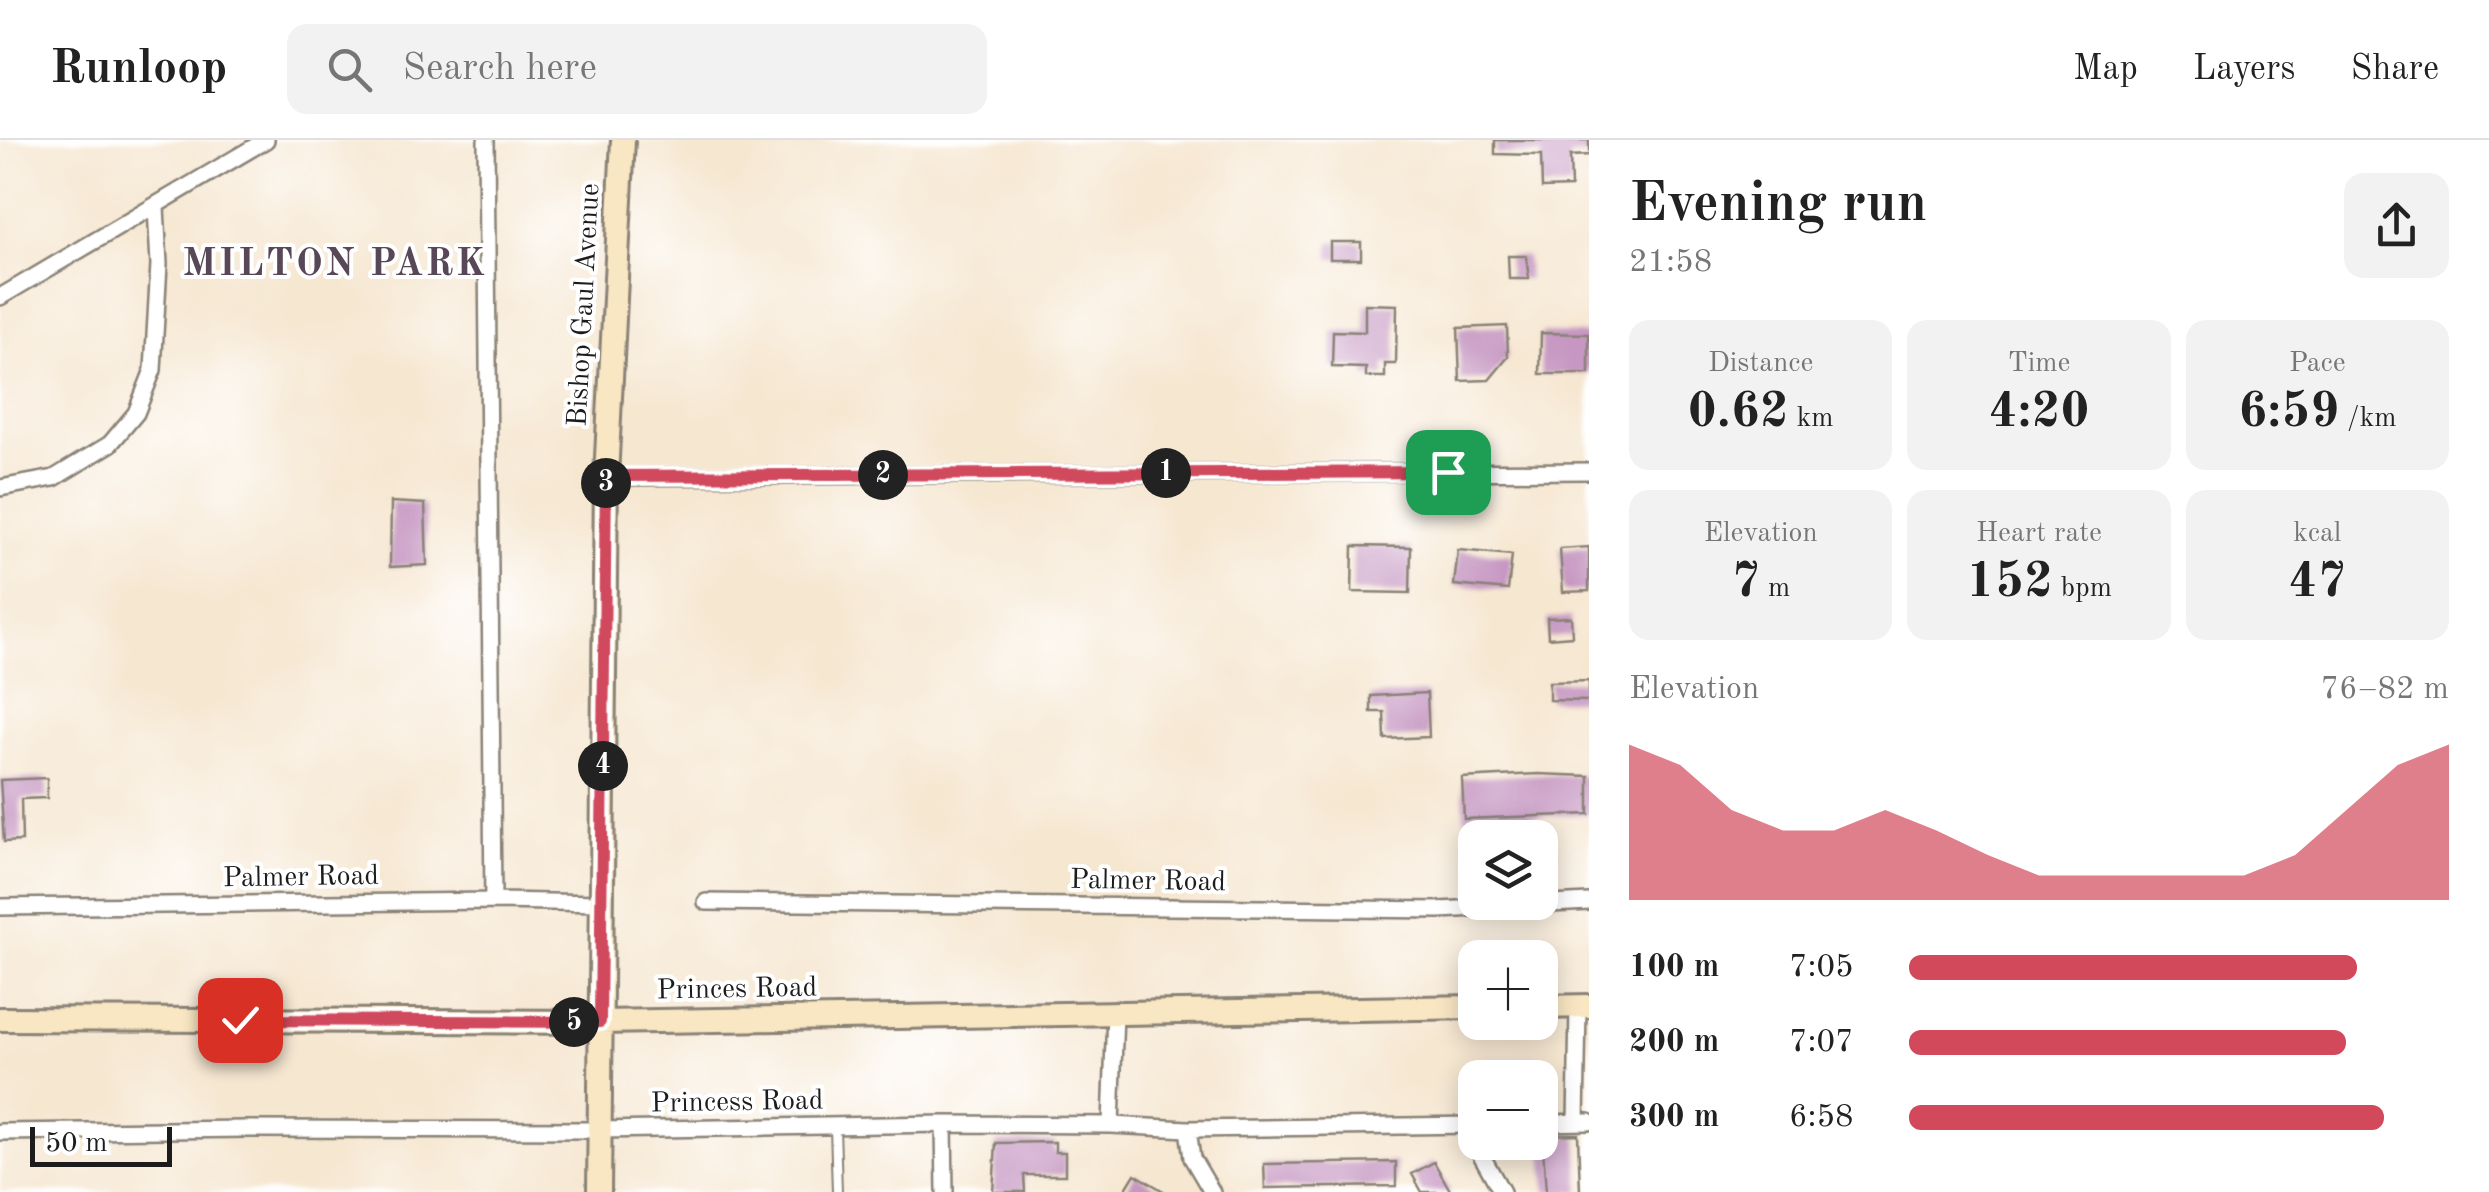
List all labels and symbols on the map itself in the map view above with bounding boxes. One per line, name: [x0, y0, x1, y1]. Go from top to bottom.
street label: Bishop Gaul Avenue: [565, 183, 605, 427]
district label: MILTON PARK: [182, 246, 488, 284]
pin: [1406, 430, 1491, 515]
pin: 1: [1141, 448, 1191, 498]
pin: 2: [858, 450, 908, 500]
pin: 3: [581, 458, 631, 508]
pin: 4: [578, 741, 628, 791]
street label: Palmer Road: [223, 863, 379, 893]
street label: Palmer Road: [1070, 867, 1226, 897]
street label: Princes Road: [656, 975, 818, 1005]
pin: [198, 978, 283, 1063]
pin: 5: [549, 997, 599, 1047]
street label: Princess Road: [650, 1087, 824, 1119]
scale bar: [30, 1122, 172, 1166]

